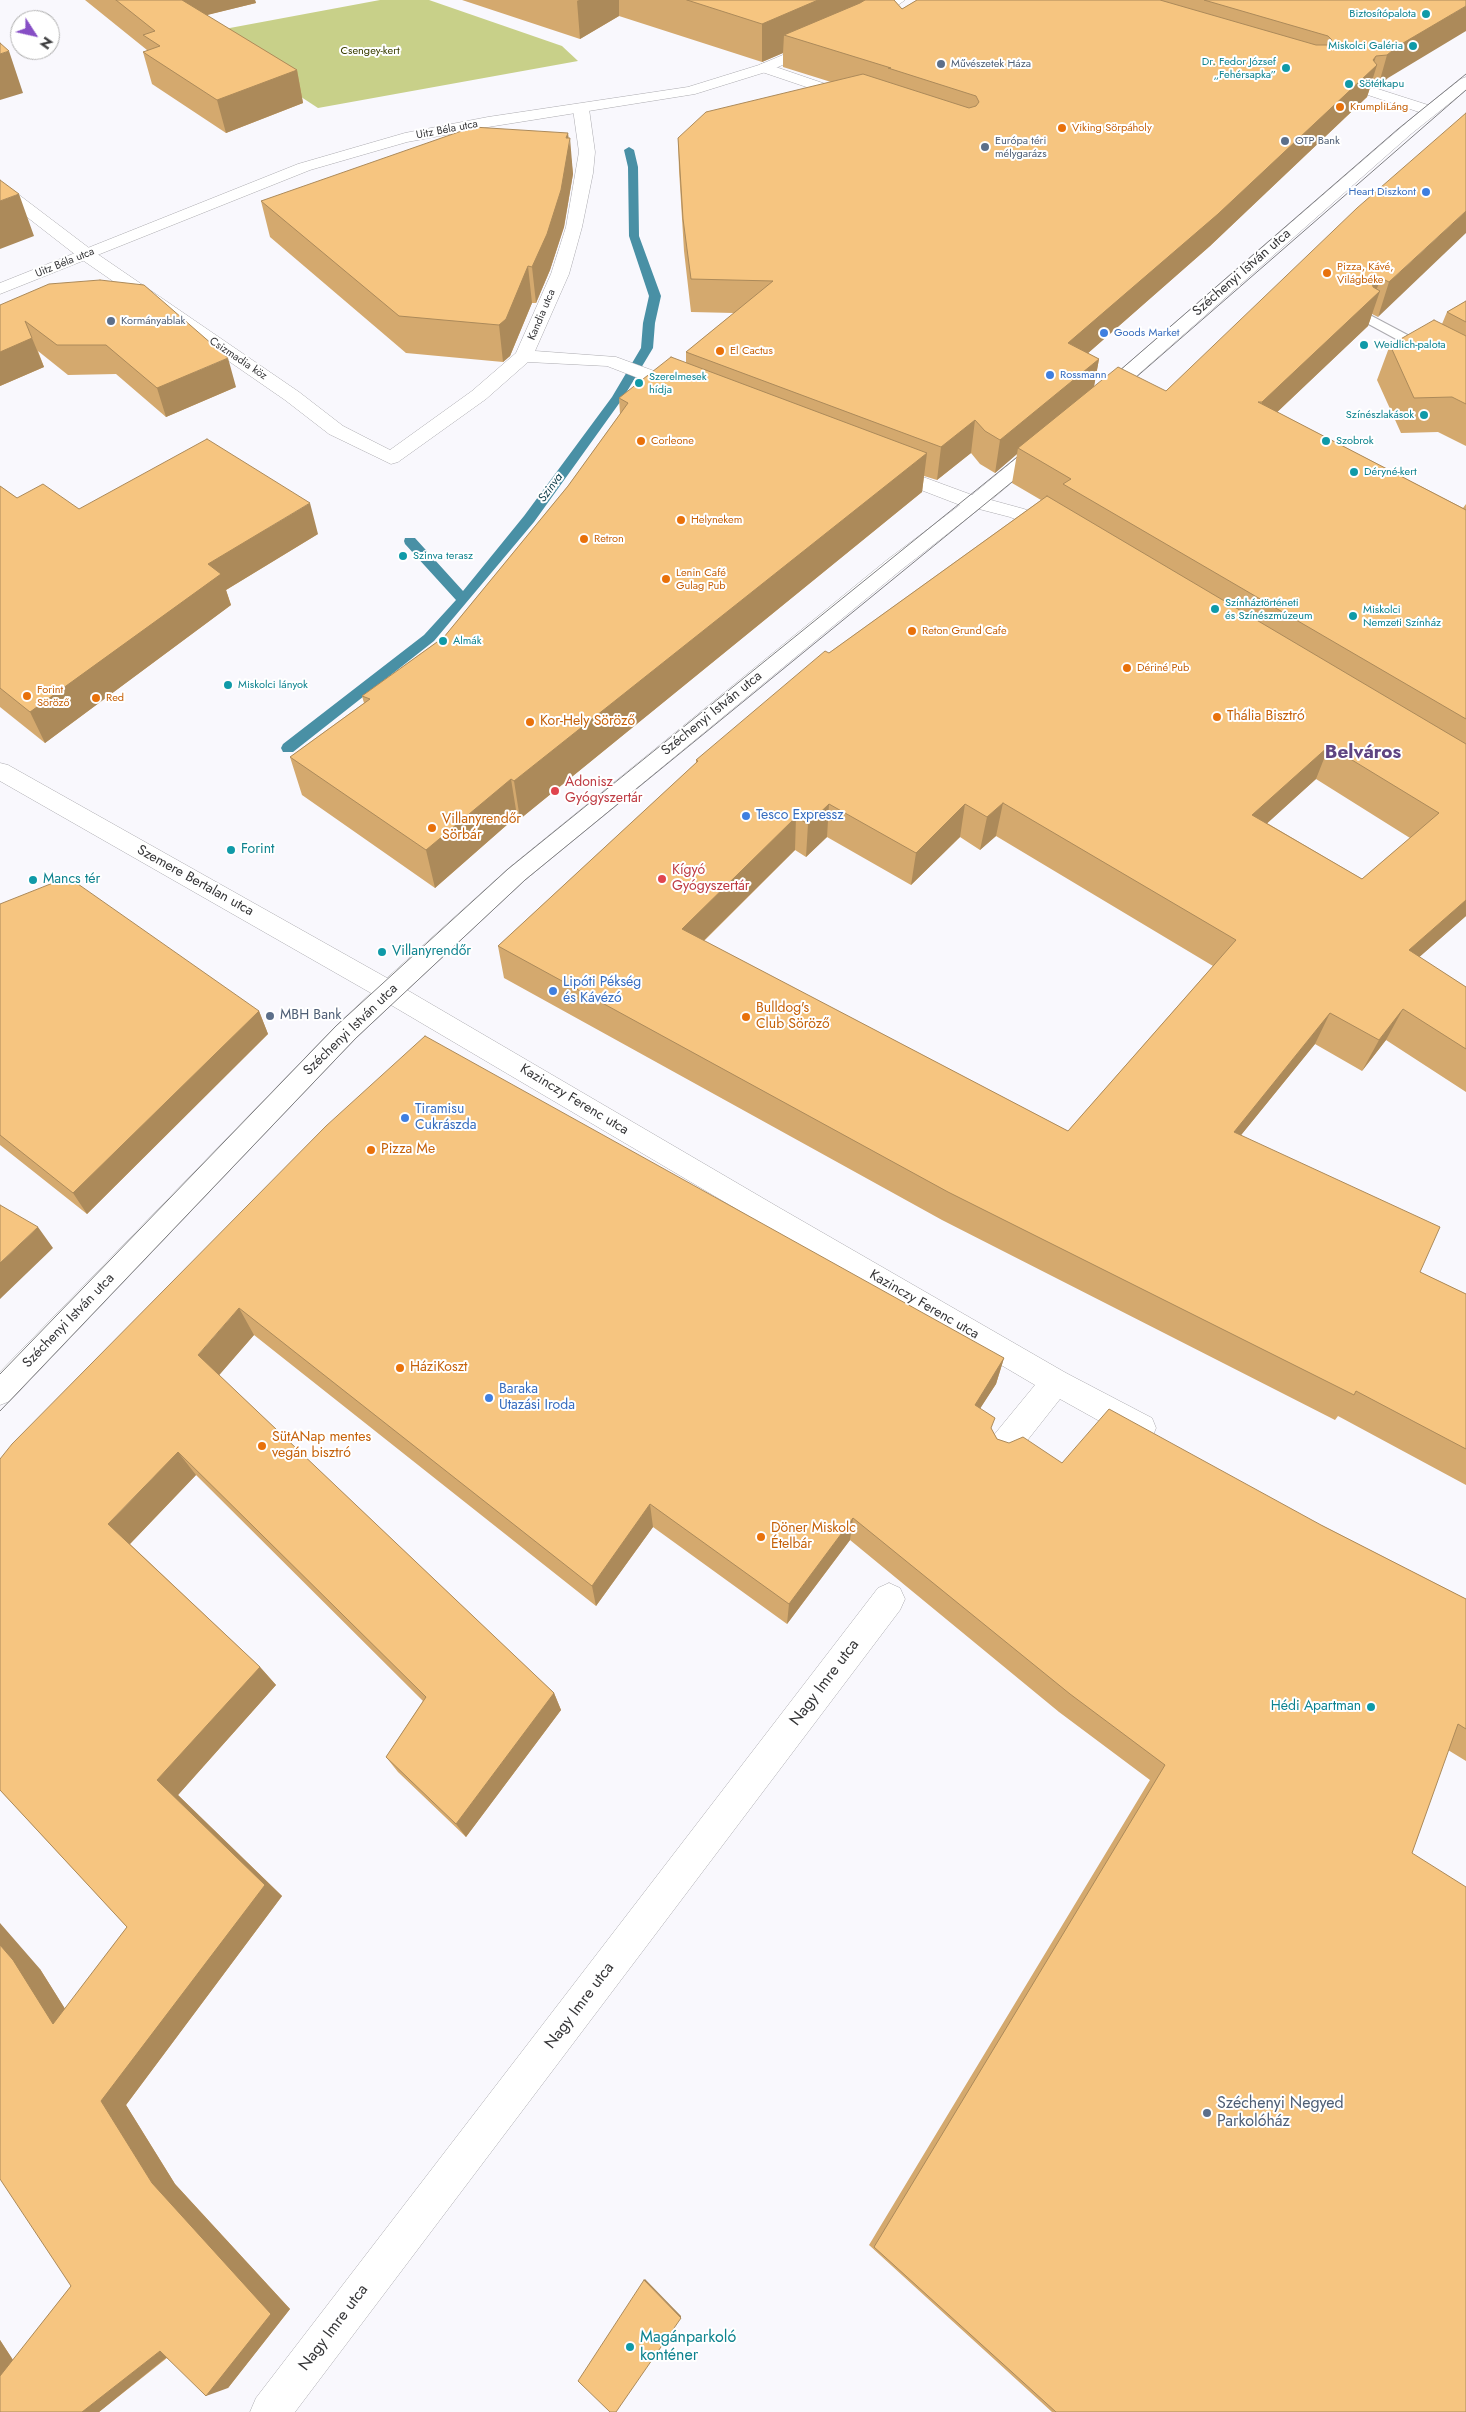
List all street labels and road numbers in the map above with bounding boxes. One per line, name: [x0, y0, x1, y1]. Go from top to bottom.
street label: Uitz Béla utca: [415, 118, 479, 142]
street label: Széchenyi István utca: [1189, 226, 1295, 320]
street label: Uitz Béla utca: [33, 245, 97, 281]
street label: Kandia utca: [525, 288, 559, 342]
street label: Csizmadia köz: [207, 335, 269, 383]
street label: Széchenyi István utca: [658, 668, 766, 760]
street label: Szemere Bertalan utca: [134, 842, 256, 920]
street label: Széchenyi István utca: [300, 981, 402, 1079]
street label: Kazinczy Ferenc utca: [517, 1061, 631, 1139]
street label: Kazinczy Ferenc utca: [866, 1267, 982, 1343]
street label: Széchenyi István utca: [20, 1270, 118, 1372]
street label: Nagy Imre utca: [786, 1636, 864, 1730]
street label: Nagy Imre utca: [541, 1959, 619, 2053]
street label: Nagy Imre utca: [295, 2281, 373, 2375]

